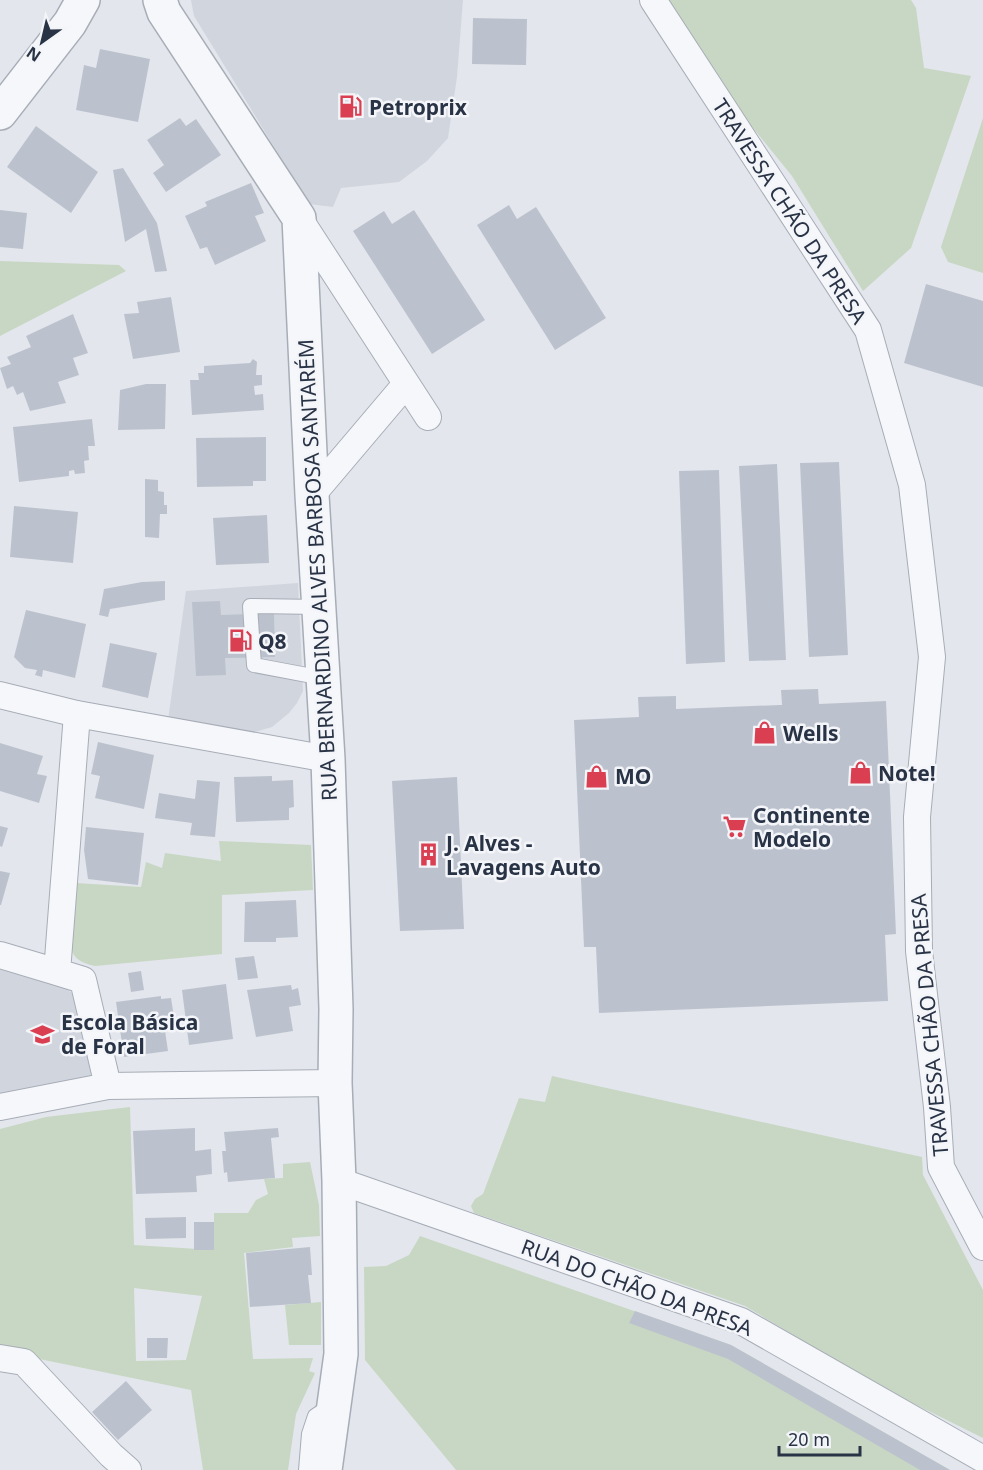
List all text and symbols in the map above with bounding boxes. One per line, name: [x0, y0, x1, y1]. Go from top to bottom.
north arrow: [12, 12, 72, 72]
text: N: [22, 42, 45, 67]
place label: Petroprix: [369, 93, 468, 121]
street label: TRAVESSA CHÃO DA PRESA: [707, 93, 874, 330]
fuel station icon: Petroprix: [338, 94, 364, 120]
street label: RUA BERNARDINO ALVES BARBOSA SANTARÉM: [291, 338, 343, 802]
place label: Q8: [258, 627, 287, 655]
fuel station icon: Q8: [227, 628, 253, 654]
place label: Wells: [783, 719, 838, 747]
shop icon: Wells: [752, 720, 778, 746]
place label: Note!: [878, 759, 936, 787]
shop icon: Note!: [847, 760, 873, 786]
place label: MO: [615, 762, 651, 790]
shop icon: MO: [584, 763, 610, 789]
place label: Continente Modelo: [753, 801, 870, 853]
supermarket icon: Continente Modelo: [722, 814, 748, 840]
place label: J. Alves - Lavagens Auto: [444, 829, 601, 881]
building icon: J. Alves - Lavagens Auto: [415, 842, 441, 868]
street label: TRAVESSA CHÃO DA PRESA: [904, 892, 954, 1157]
place label: Escola Básica de Foral: [61, 1008, 198, 1060]
school or university icon: Escola Básica de Foral: [30, 1021, 56, 1047]
street label: RUA DO CHÃO DA PRESA: [517, 1232, 757, 1342]
scale bar: [779, 1419, 860, 1457]
text: 20 m: [788, 1427, 830, 1451]

